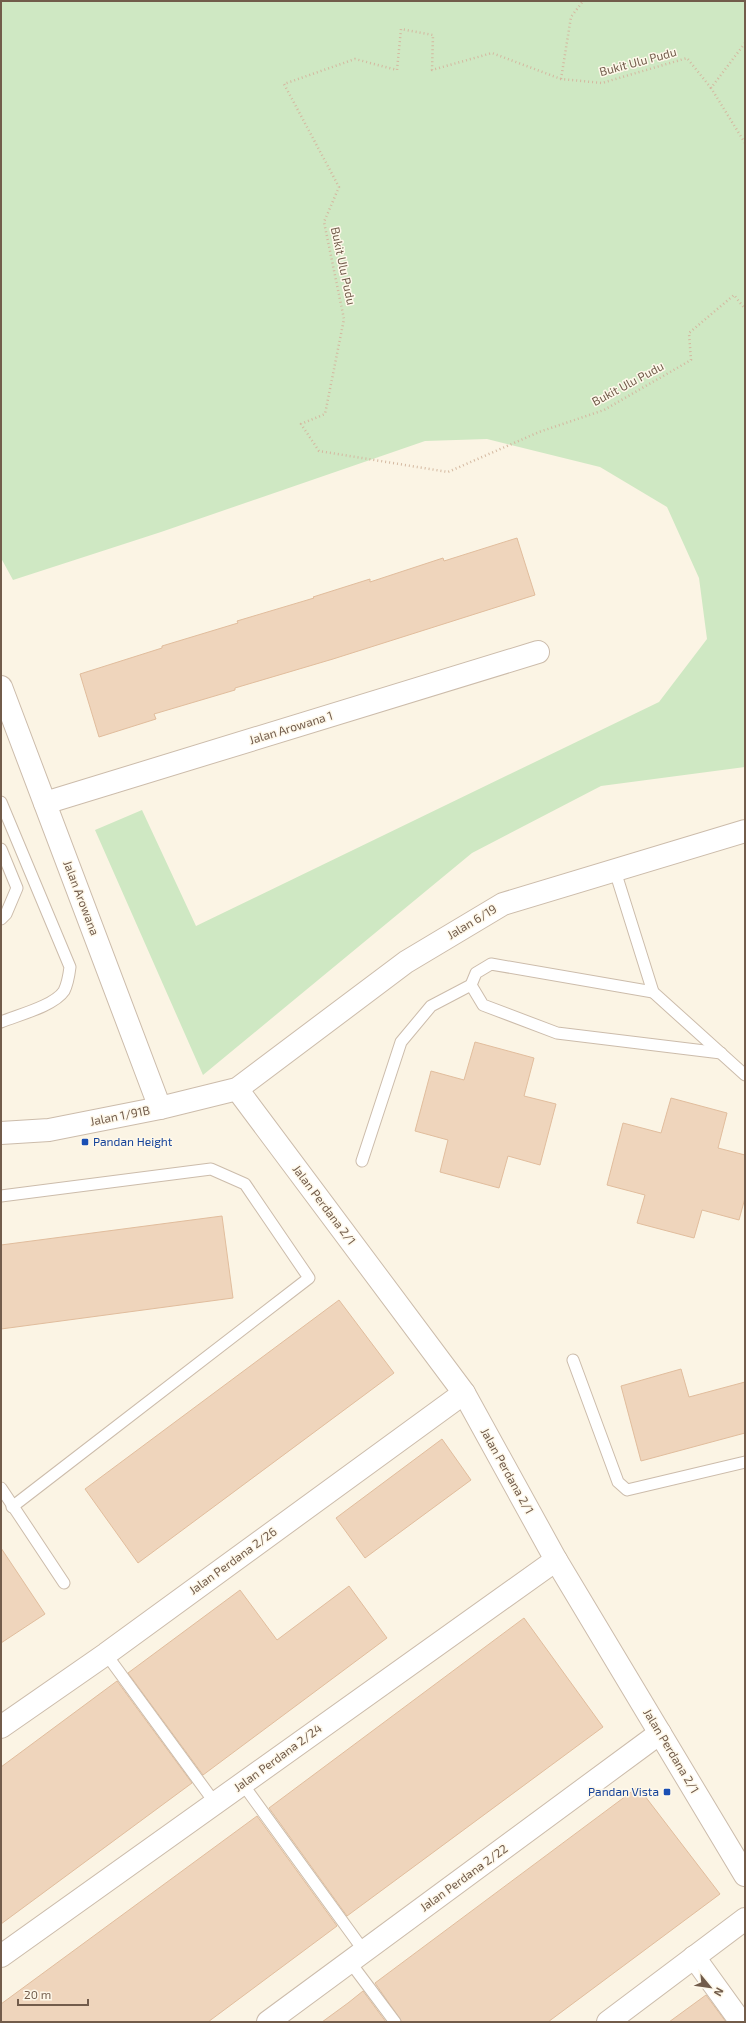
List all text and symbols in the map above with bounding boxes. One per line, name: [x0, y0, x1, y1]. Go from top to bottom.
street label: Bukit Ulu Pudu: [598, 44, 678, 78]
street label: Bukit Ulu Pudu: [329, 226, 359, 306]
street label: Bukit Ulu Pudu: [589, 358, 666, 408]
street label: Jalan Arowana 1: [247, 708, 334, 746]
street label: Jalan Arowana: [61, 858, 103, 937]
street label: Jalan 6/19: [444, 901, 499, 941]
street label: Jalan 1/91B: [89, 1102, 151, 1128]
place label: Pandan Height: [93, 1134, 173, 1148]
marker: Pandan Height: [80, 1137, 90, 1147]
street label: Jalan Perdana 2/1: [290, 1162, 359, 1247]
street label: Jalan Perdana 2/1: [478, 1425, 537, 1516]
street label: Jalan Perdana 2/26: [186, 1524, 279, 1597]
street label: Jalan Perdana 2/1: [641, 1706, 703, 1795]
street label: Jalan Perdana 2/24: [231, 1721, 324, 1794]
place label: Pandan Vista: [588, 1784, 659, 1798]
marker: Pandan Vista: [662, 1787, 672, 1797]
street label: Jalan Perdana 2/22: [417, 1841, 510, 1914]
north arrow: [690, 1967, 730, 2007]
scale bar: [18, 1981, 88, 2007]
text: N: [712, 1985, 727, 1999]
text: 20 m: [24, 1987, 51, 2001]

